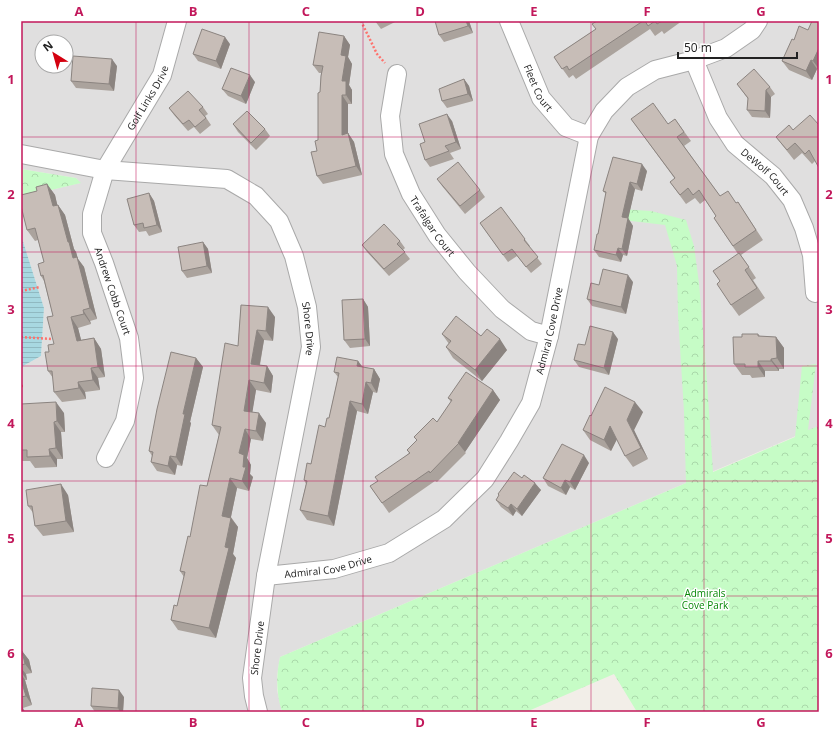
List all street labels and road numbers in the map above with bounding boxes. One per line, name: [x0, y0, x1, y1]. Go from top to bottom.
street label: Fleet Court: [521, 62, 557, 114]
street label: Golf Links Drive: [123, 64, 171, 133]
street label: DeWolf Court: [738, 145, 793, 199]
street label: Trafalgar Court: [407, 193, 459, 259]
street label: Andrew Cobb Court: [91, 245, 135, 337]
street label: Admiral Cove Drive: [532, 285, 566, 376]
street label: Shore Drive: [299, 300, 318, 357]
street label: Admiral Cove Drive: [284, 551, 374, 581]
street label: Shore Drive: [247, 620, 267, 676]

